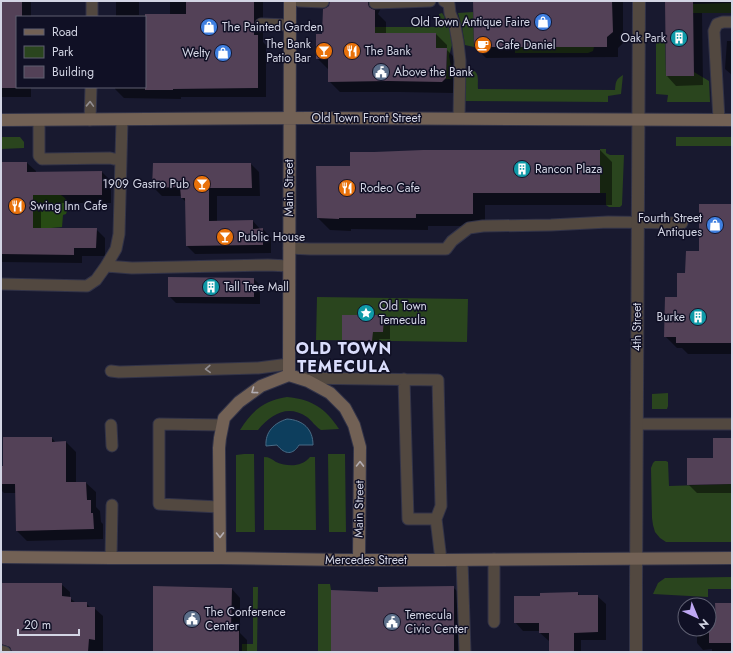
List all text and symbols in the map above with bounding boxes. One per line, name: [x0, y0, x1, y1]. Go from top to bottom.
shop icon: Old Town Antique Faire: [533, 12, 553, 32]
place label: Old Town Antique Faire: [411, 13, 530, 31]
legend: [16, 16, 146, 88]
shop icon: The Painted Garden: [199, 17, 219, 37]
place label: The Painted Garden: [222, 18, 323, 36]
text: Road: [52, 23, 78, 41]
building icon: Oak Park: [669, 28, 689, 48]
place label: Oak Park: [620, 29, 667, 47]
place label: The Bank Patio Bar: [265, 35, 312, 67]
cafe icon: Cafe Daniel: [473, 35, 493, 55]
place label: Cafe Daniel: [496, 36, 556, 54]
bar icon: The Bank Patio Bar: [314, 41, 334, 61]
restaurant icon: The Bank: [342, 41, 362, 61]
place label: The Bank: [365, 42, 411, 60]
text: Park: [52, 43, 74, 61]
shop icon: Welty: [213, 43, 233, 63]
place label: Welty: [182, 44, 211, 62]
public building icon: Above the Bank: [371, 62, 391, 82]
text: Building: [52, 63, 94, 81]
place label: Above the Bank: [394, 63, 474, 81]
one-way arrow: [86, 101, 94, 107]
street label: Old Town Front Street: [311, 109, 421, 127]
street label: Main Street: [280, 159, 298, 217]
building icon: Rancon Plaza: [512, 159, 532, 179]
place label: Rancon Plaza: [535, 160, 603, 178]
bar icon: 1909 Gastro Pub: [192, 174, 212, 194]
place label: 1909 Gastro Pub: [103, 175, 189, 193]
restaurant icon: Rodeo Cafe: [337, 178, 357, 198]
place label: Rodeo Cafe: [360, 179, 420, 197]
restaurant icon: Swing Inn Cafe: [7, 196, 27, 216]
place label: Swing Inn Cafe: [30, 197, 107, 215]
place label: Fourth Street Antiques: [638, 209, 702, 241]
shop icon: Fourth Street Antiques: [705, 215, 725, 235]
bar icon: Public House: [215, 227, 235, 247]
place label: Public House: [238, 228, 305, 246]
building icon: Tall Tree Mall: [201, 277, 221, 297]
place label: Tall Tree Mall: [224, 278, 289, 296]
place label: Old Town Temecula: [379, 297, 427, 329]
place icon: Old Town Temecula: [356, 303, 376, 323]
street label: 4th Street: [628, 303, 646, 351]
building icon: Burke: [688, 307, 708, 327]
place label: Burke: [657, 308, 685, 326]
district label: OLD TOWN TEMECULA: [296, 337, 392, 378]
one-way arrow: [205, 365, 211, 374]
one-way arrow: [251, 386, 258, 394]
one-way arrow: [356, 461, 364, 467]
street label: Main Street: [350, 480, 368, 538]
one-way arrow: [216, 532, 224, 538]
street label: Mercedes Street: [325, 551, 407, 569]
north arrow: [677, 597, 717, 637]
place label: The Conference Center: [205, 603, 286, 635]
place label: Temecula Civic Center: [405, 606, 469, 638]
public building icon: The Conference Center: [182, 609, 202, 629]
scale bar: [18, 611, 79, 637]
public building icon: Temecula Civic Center: [382, 612, 402, 632]
text: N: [695, 615, 713, 633]
text: 20 m: [24, 616, 51, 634]

